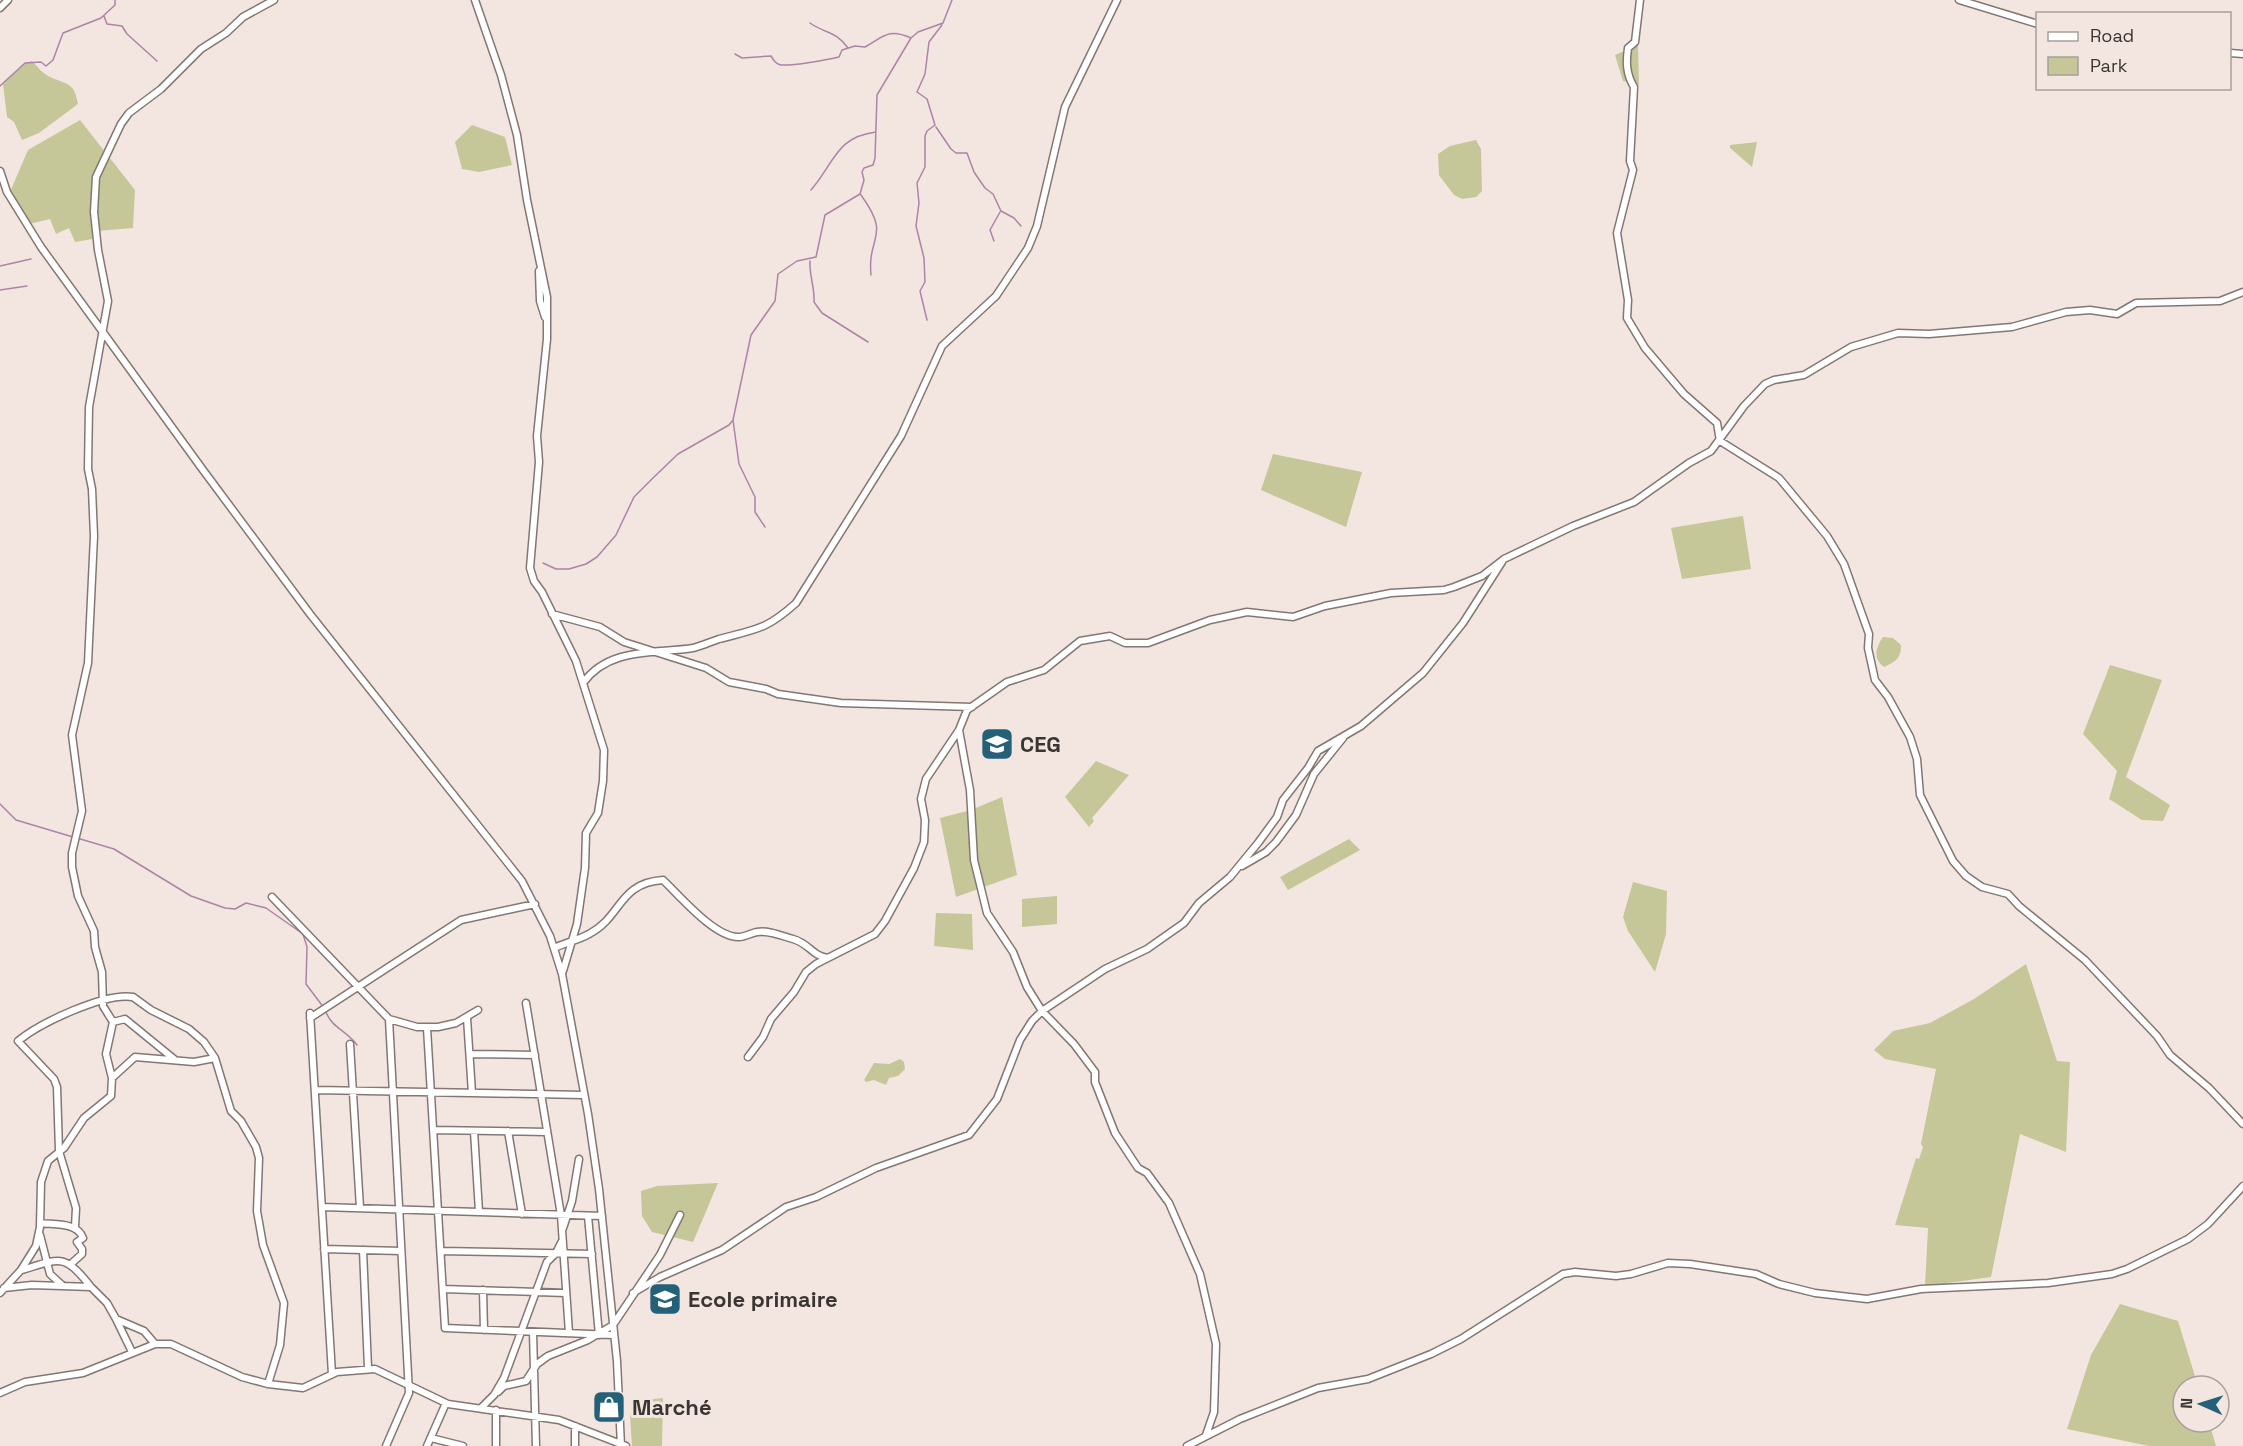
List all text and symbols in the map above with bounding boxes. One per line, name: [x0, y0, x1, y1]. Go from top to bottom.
legend: [2036, 12, 2231, 90]
text: Road: [2090, 24, 2134, 47]
text: Park: [2090, 54, 2128, 77]
school or university icon: CEG: [979, 726, 1015, 762]
place label: CEG: [1020, 730, 1061, 758]
school or university icon: Ecole primaire: [647, 1281, 683, 1317]
place label: Ecole primaire: [688, 1285, 838, 1313]
north arrow: [2171, 1374, 2231, 1434]
shop icon: Marché: [591, 1389, 627, 1425]
place label: Marché: [632, 1393, 712, 1421]
text: N: [2176, 1397, 2197, 1409]

